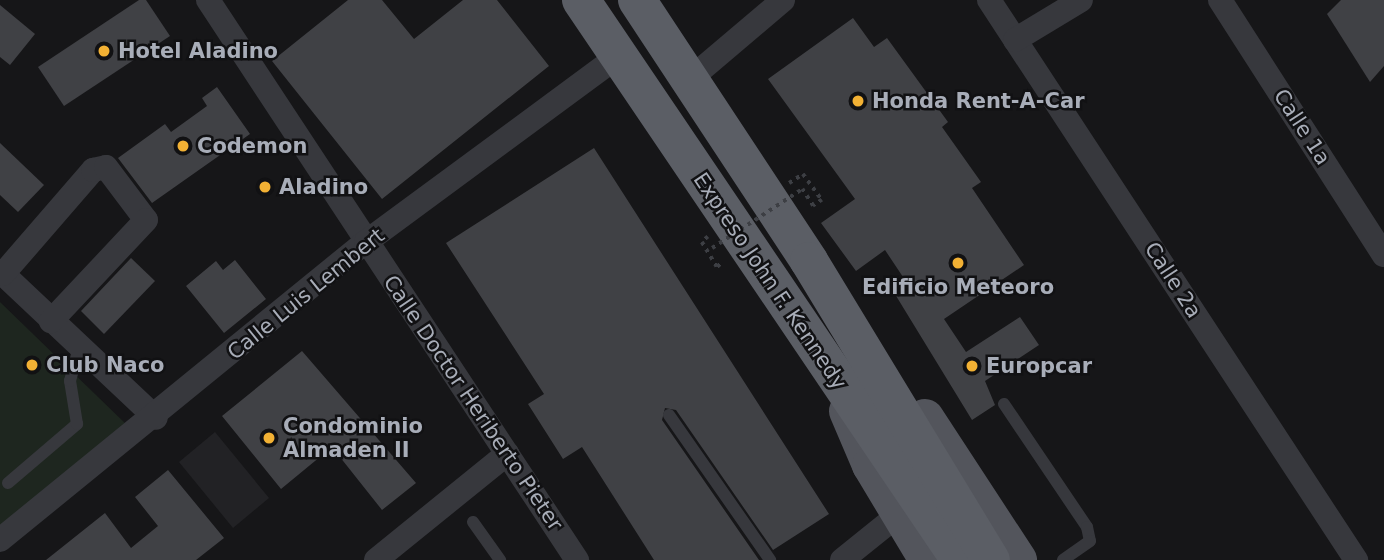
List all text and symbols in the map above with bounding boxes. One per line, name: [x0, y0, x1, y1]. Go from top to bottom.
place label: Hotel Aladino: [118, 38, 278, 64]
marker: Hotel Aladino: [96, 43, 112, 59]
street label: Calle 1a: [1268, 84, 1336, 170]
place label: Honda Rent-A-Car: [872, 88, 1084, 114]
marker: Honda Rent-A-Car: [850, 93, 866, 109]
place label: Codemon: [197, 133, 307, 159]
marker: Codemon: [175, 138, 191, 154]
street label: Expreso John F. Kennedy: [688, 168, 852, 394]
place label: Aladino: [279, 174, 368, 200]
marker: Aladino: [257, 179, 273, 195]
street label: Calle Luis Lembert: [222, 223, 390, 365]
street label: Calle 2a: [1139, 237, 1207, 323]
marker: Edificio Meteoro: [950, 255, 966, 271]
street label: Calle Doctor Heriberto Pieter: [378, 271, 568, 535]
place label: Edificio Meteoro: [862, 274, 1054, 300]
place label: Club Naco: [46, 352, 165, 378]
place label: Europcar: [986, 353, 1092, 379]
marker: Club Naco: [24, 357, 40, 373]
marker: Europcar: [964, 358, 980, 374]
place label: Condominio Almaden II: [283, 413, 423, 463]
marker: Condominio Almaden II: [261, 430, 277, 446]

